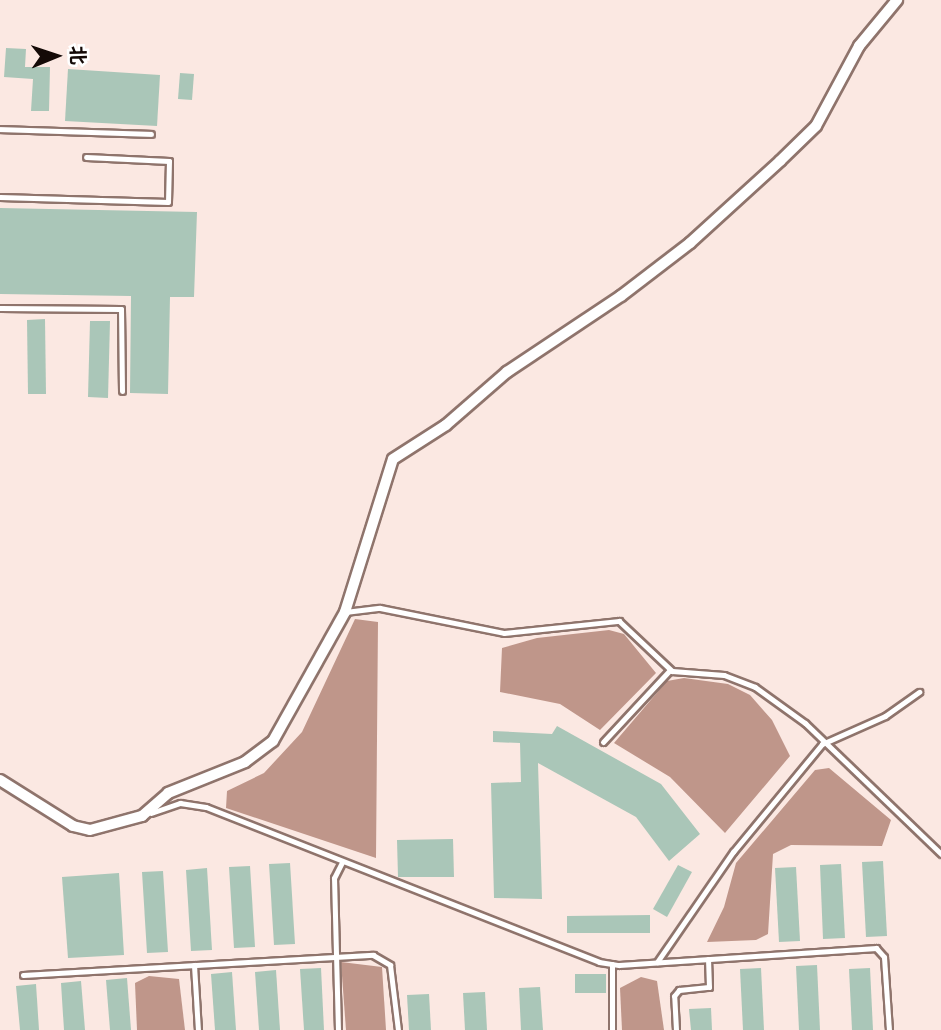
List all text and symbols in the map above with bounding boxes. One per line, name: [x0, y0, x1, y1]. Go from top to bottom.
north arrow: [21, 21, 91, 91]
text: 北: [66, 45, 88, 65]

